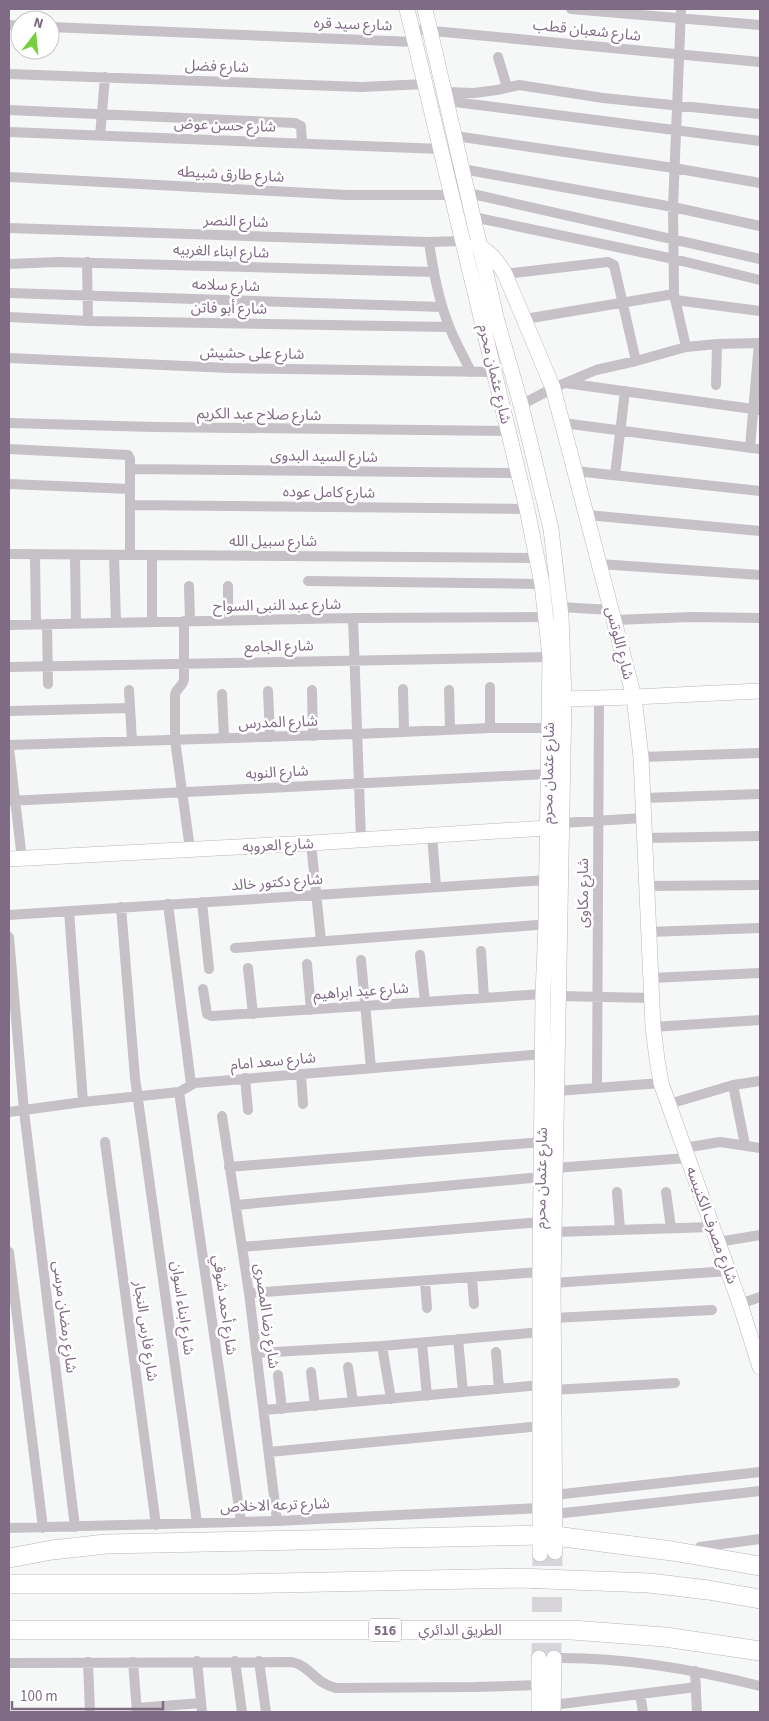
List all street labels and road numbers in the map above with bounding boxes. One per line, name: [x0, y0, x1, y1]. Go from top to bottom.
street label: شارع سيد قره: [313, 13, 393, 37]
street label: شارع شعبان قطب: [532, 14, 642, 48]
street label: شارع فضل: [185, 55, 250, 79]
street label: شارع حسن عوض: [174, 113, 277, 139]
street label: شارع طارق شبيطه: [177, 161, 285, 189]
street label: شارع النصر: [202, 210, 269, 234]
street label: شارع ابناء الغربيه: [173, 239, 270, 265]
street label: شارع سلامه: [192, 274, 261, 298]
street label: شارع أبو فاتن: [191, 297, 268, 321]
street label: شارع عثمان محرم: [472, 322, 516, 426]
street label: شارع على حشيش: [200, 342, 305, 366]
street label: شارع صلاح عبد الكريم: [197, 403, 322, 427]
street label: شارع السيد البدوى: [270, 445, 378, 469]
street label: شارع كامل عوده: [283, 481, 376, 505]
street label: شارع سبيل الله: [229, 531, 317, 553]
street label: شارع عبد النبى السواح: [213, 594, 342, 618]
street label: شارع اللوتس: [599, 604, 639, 682]
street label: شارع الجامع: [244, 635, 314, 659]
street label: شارع المدرس: [238, 711, 318, 735]
street label: شارع عثمان محرم: [537, 722, 561, 824]
street label: شارع النوبه: [245, 760, 309, 786]
street label: شارع العروبه: [242, 833, 315, 859]
street label: شارع مكاوى: [573, 858, 595, 928]
street label: شارع دكتور خالد: [230, 869, 324, 897]
street label: شارع عيد ابراهيم: [313, 978, 410, 1006]
street label: شارع سعد امام: [229, 1047, 317, 1077]
street label: شارع عثمان محرم: [530, 1127, 554, 1229]
street label: شارع مصرف الكنيسه: [680, 1164, 743, 1287]
street label: شارع أحمد شوقي: [206, 1254, 242, 1357]
street label: شارع رمضان مرسى: [46, 1260, 82, 1375]
street label: شارع ابناء اسوان: [165, 1260, 200, 1357]
street label: شارع رضا المصرى: [248, 1262, 284, 1370]
street label: شارع فارس النجار: [127, 1278, 163, 1383]
street label: شارع ترعه الاخلاص: [220, 1493, 331, 1519]
road number: 516: [369, 1618, 401, 1642]
street label: الطريق الدائري: [418, 1620, 502, 1641]

